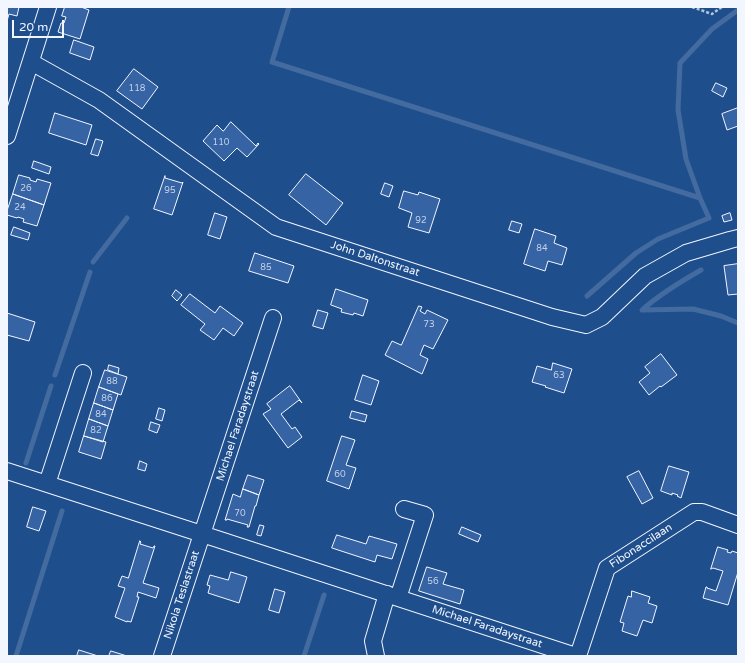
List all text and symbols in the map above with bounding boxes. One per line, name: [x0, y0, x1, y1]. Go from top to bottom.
scale bar: [14, 12, 66, 38]
text: 20 m: [19, 20, 48, 34]
house number: 118: [129, 84, 145, 94]
house number: 110: [213, 138, 229, 148]
house number: 26: [20, 184, 32, 194]
house number: 95: [164, 186, 176, 196]
house number: 24: [14, 203, 26, 213]
house number: 92: [415, 216, 427, 226]
street label: John Daltonstraat: [329, 238, 421, 280]
house number: 84: [536, 244, 548, 254]
house number: 85: [260, 263, 272, 273]
house number: 73: [423, 320, 435, 330]
street label: Michael Faradaystraat: [214, 369, 262, 483]
house number: 63: [553, 371, 565, 381]
house number: 88: [106, 377, 118, 387]
house number: 86: [101, 394, 113, 404]
house number: 84: [95, 410, 107, 420]
house number: 82: [90, 426, 102, 436]
house number: 60: [334, 470, 346, 480]
house number: 70: [234, 509, 246, 519]
street label: Fibonaccilaan: [607, 521, 675, 571]
street label: Nikola Teslastraat: [161, 549, 203, 641]
house number: 56: [427, 577, 439, 587]
street label: Michael Faradaystraat: [430, 603, 544, 651]

